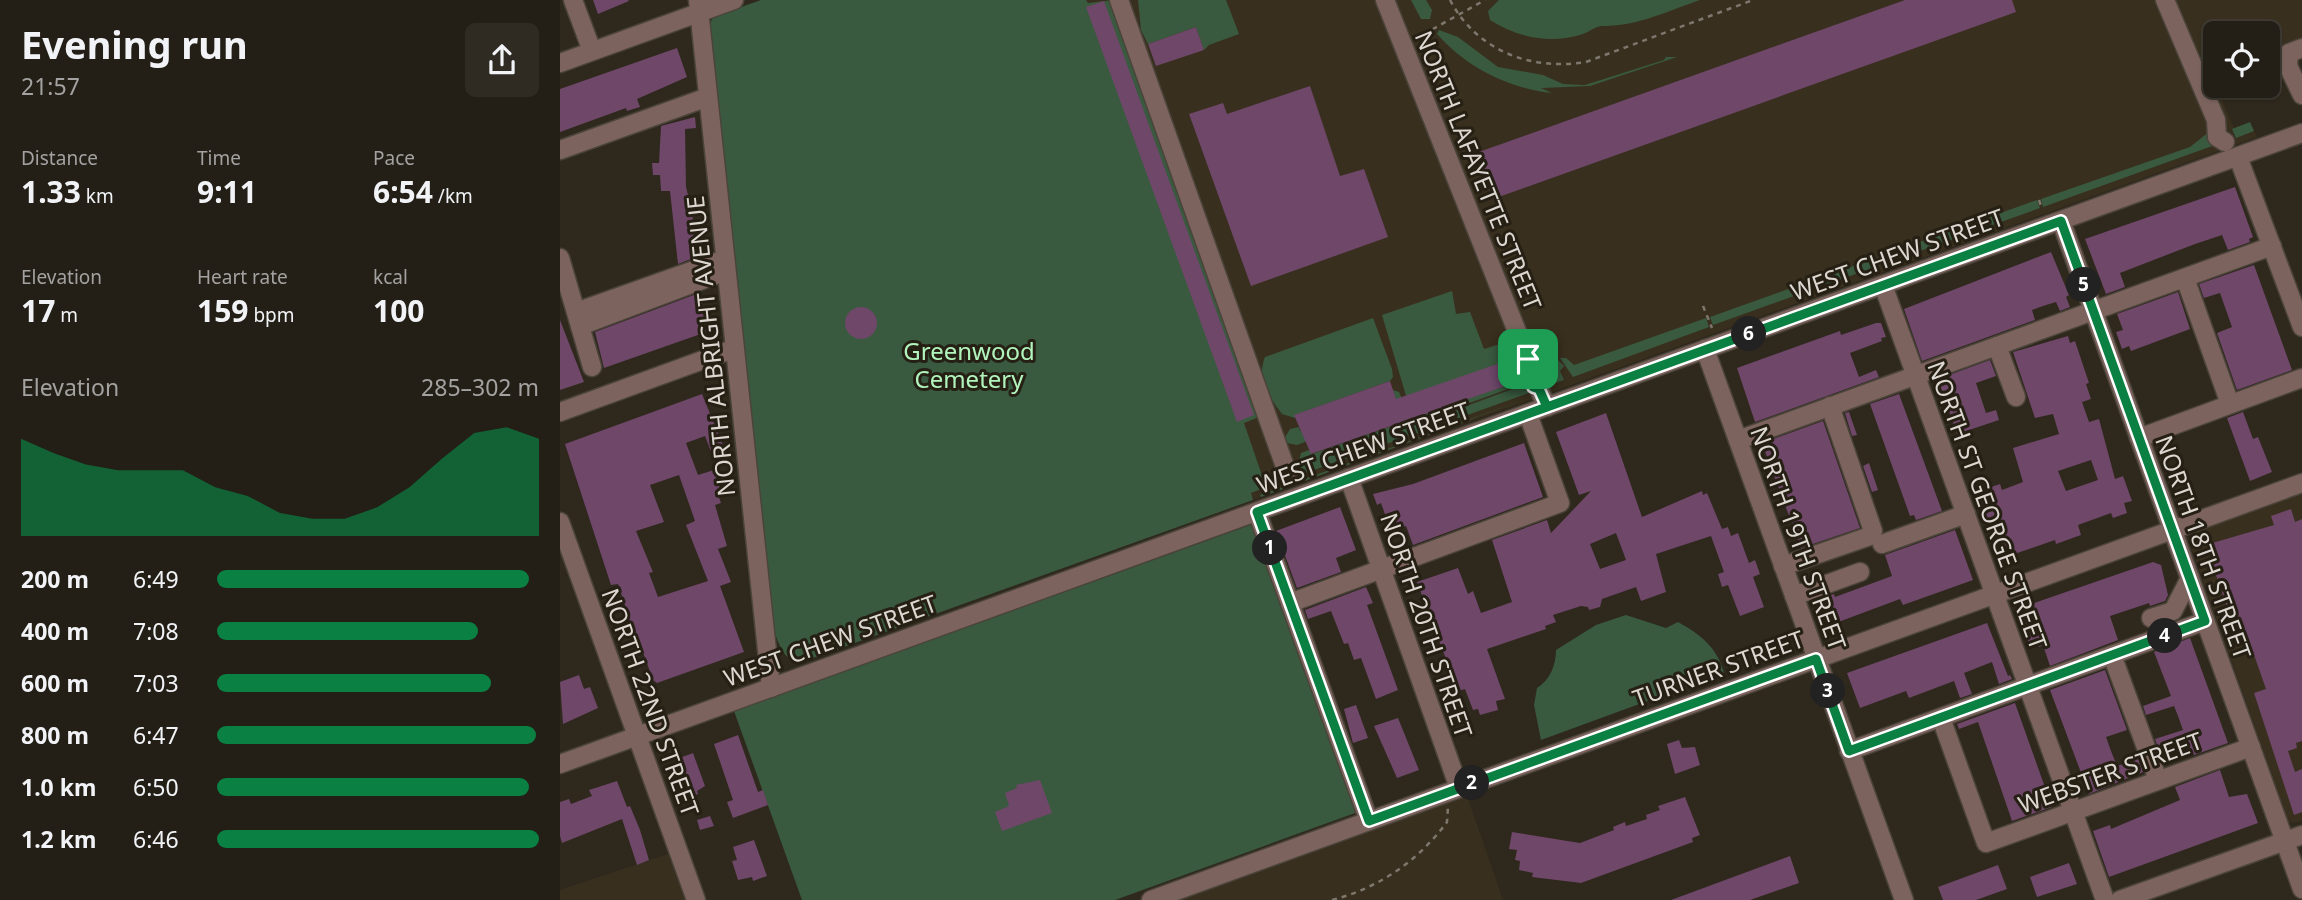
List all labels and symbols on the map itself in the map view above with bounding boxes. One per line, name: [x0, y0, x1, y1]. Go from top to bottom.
street label: NORTH LAFAYETTE STREET: [1408, 26, 1550, 315]
street label: NORTH ALBRIGHT AVENUE: [678, 194, 742, 498]
street label: WEST CHEW STREET: [1786, 200, 2009, 308]
pin: 5: [2066, 268, 2102, 302]
pin: 6: [1732, 316, 1766, 352]
pin: [1498, 329, 1558, 389]
park label: Greenwood Cemetery: [903, 334, 1035, 395]
street label: NORTH ST GEORGE STREET: [1920, 356, 2056, 655]
street label: WEST CHEW STREET: [1252, 393, 1475, 501]
street label: NORTH 19TH STREET: [1743, 422, 1855, 655]
street label: NORTH 18TH STREET: [2148, 431, 2260, 664]
street label: NORTH 20TH STREET: [1373, 508, 1481, 742]
pin: 1: [1252, 530, 1288, 566]
street label: NORTH 22ND STREET: [594, 583, 708, 821]
street label: WEST CHEW STREET: [719, 586, 942, 694]
pin: 4: [2148, 618, 2182, 654]
street label: TURNER STREET: [1628, 621, 1809, 714]
pin: 3: [1810, 674, 1846, 708]
street label: WEBSTER STREET: [2013, 723, 2207, 821]
pin: 2: [1454, 766, 1490, 800]

